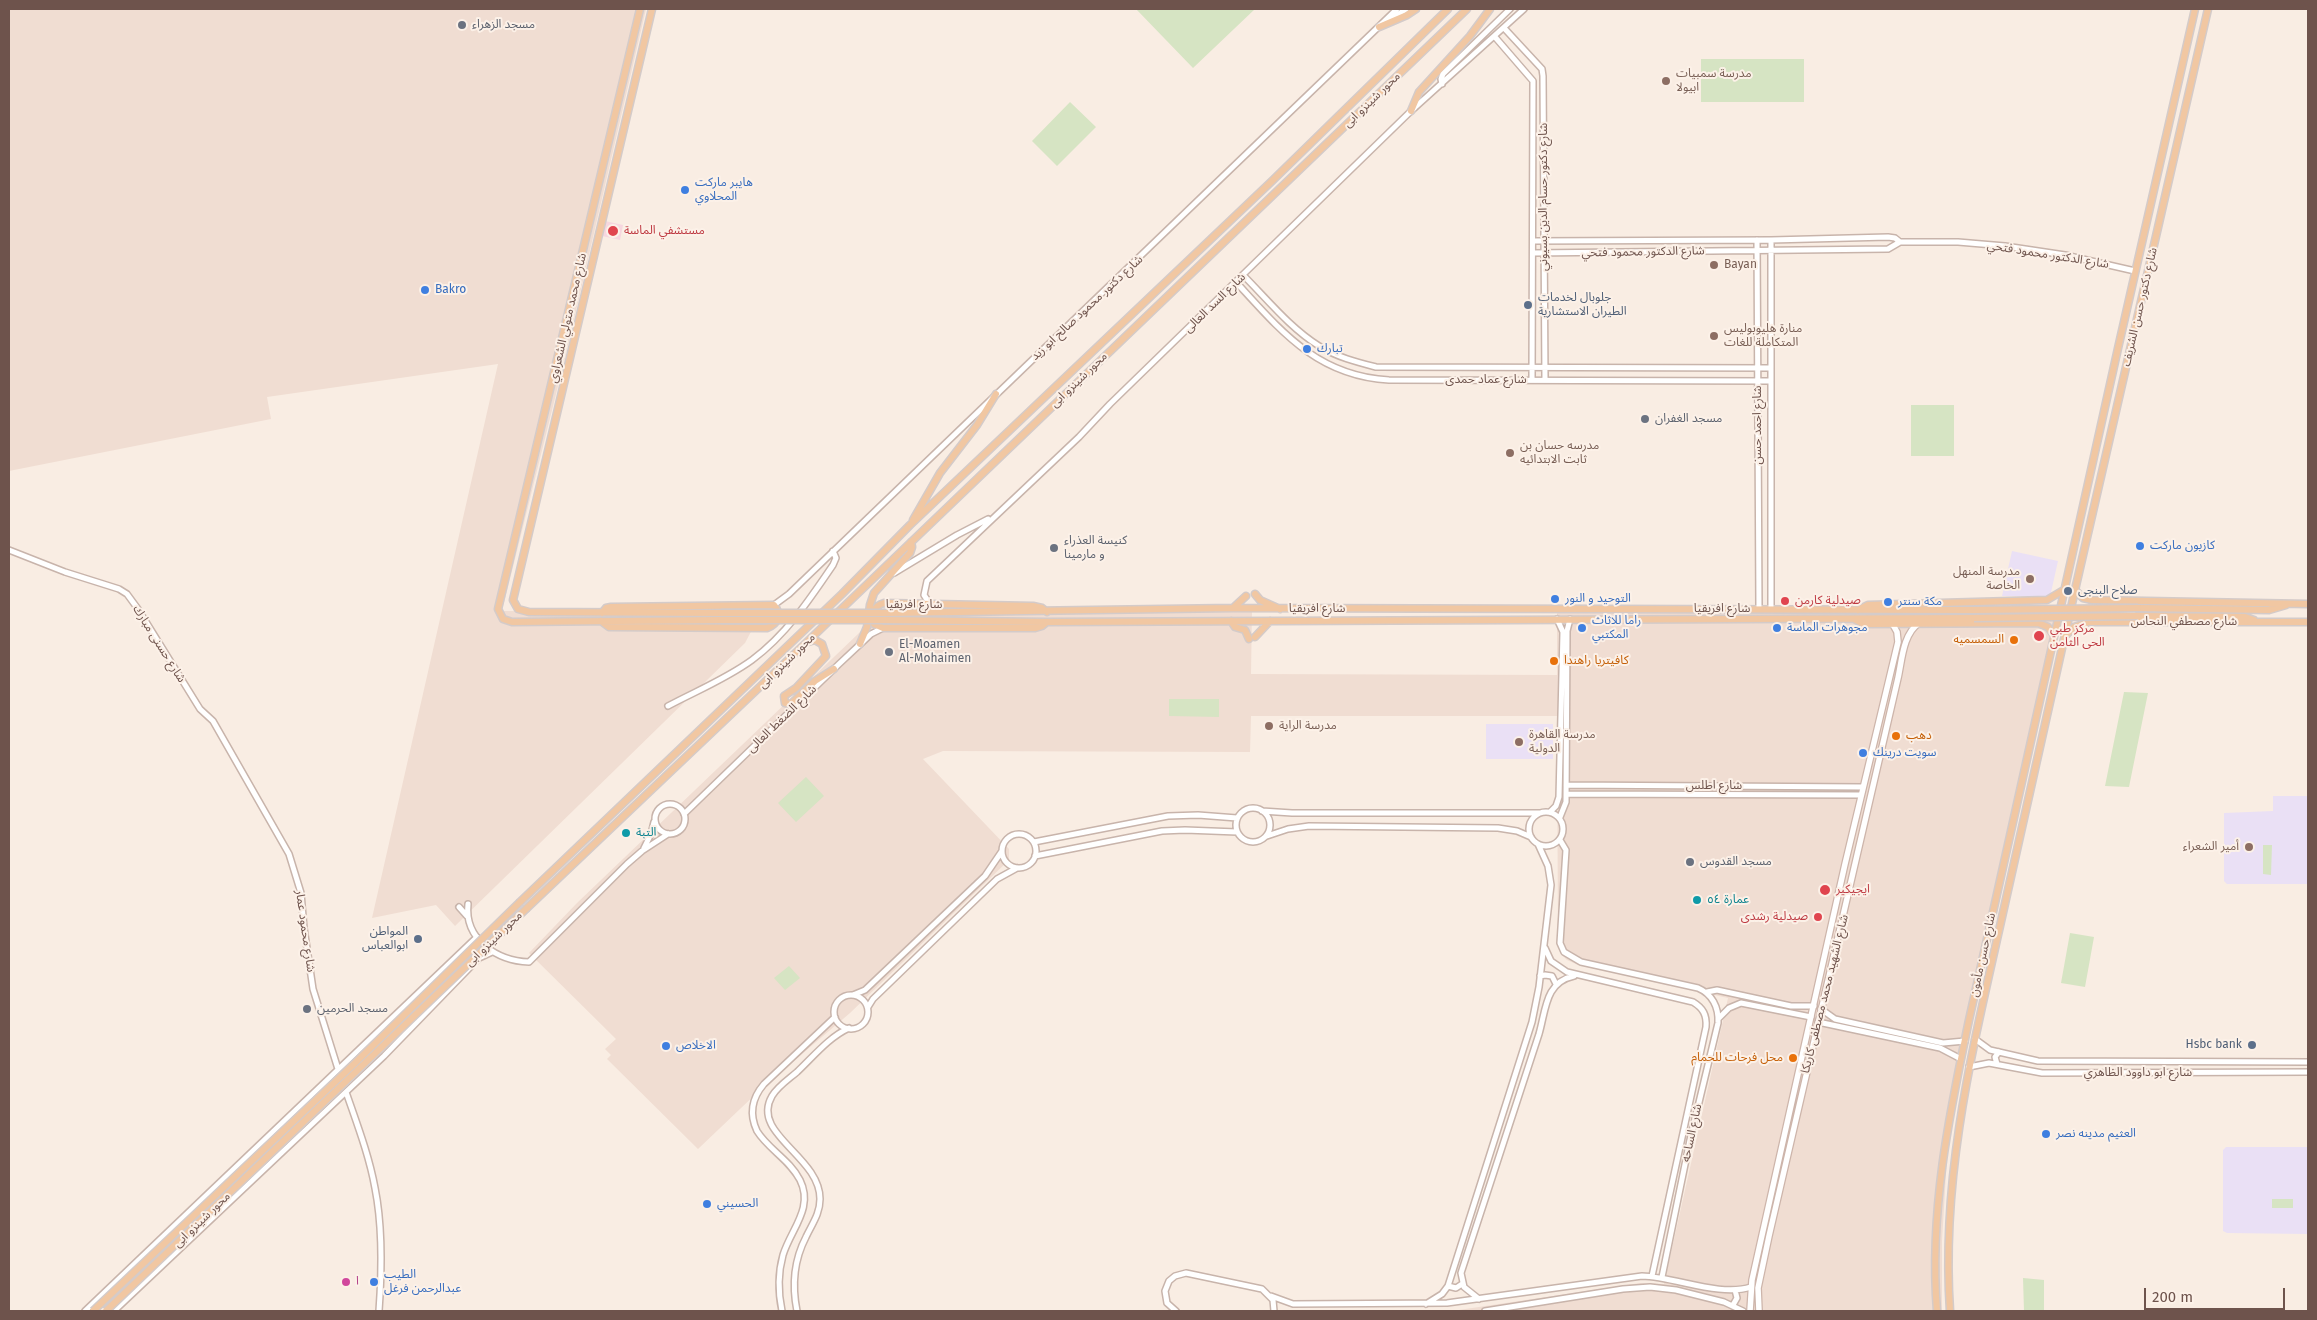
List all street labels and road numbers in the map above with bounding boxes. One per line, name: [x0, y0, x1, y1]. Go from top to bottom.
street label: محور شينزو ابى: [1341, 69, 1403, 131]
street label: شارع دكتور حسام الدين بسيوني: [1537, 123, 1551, 271]
street label: شارع الدكتور محمود فتحي: [1986, 238, 2110, 272]
street label: شارع الدكتور محمود فتحي: [1581, 244, 1705, 260]
street label: شارع دكتور حسن الشريف: [2119, 246, 2161, 368]
street label: شارع محمد متولي الشعراوي: [546, 252, 590, 384]
street label: شارع دكتور محمود صالح ابو زيد: [1028, 252, 1146, 364]
street label: شارع السد العالى: [1181, 270, 1249, 336]
street label: محور شينزو ابى: [1048, 349, 1110, 411]
street label: شارع عماد حمدى: [1445, 373, 1527, 387]
street label: شارع احمد حسن: [1751, 385, 1765, 465]
street label: شارع افريقيا: [886, 598, 942, 612]
street label: شارع افريقيا: [1289, 602, 1345, 616]
street label: شارع افريقيا: [1694, 602, 1750, 616]
street label: شارع حسنى مبارك: [129, 603, 189, 685]
street label: شارع مصطفي النحاس: [2131, 615, 2237, 629]
street label: محور شينزو ابى: [756, 630, 818, 692]
street label: شارع الضغط العالى: [744, 682, 820, 756]
street label: شارع اطلس: [1686, 779, 1742, 793]
street label: شارع محمود عمار: [292, 889, 318, 973]
street label: محور شينزو ابى: [463, 908, 525, 970]
street label: شارع حسن مأمون: [1967, 912, 1999, 998]
street label: شارع الشهيد محمد مصطفى كاريكا: [1798, 913, 1852, 1075]
street label: شارع ابو داوود الظاهري: [2084, 1066, 2192, 1080]
street label: شارع الساحه: [1679, 1103, 1705, 1163]
street label: محور شينزو ابى: [171, 1189, 233, 1251]

